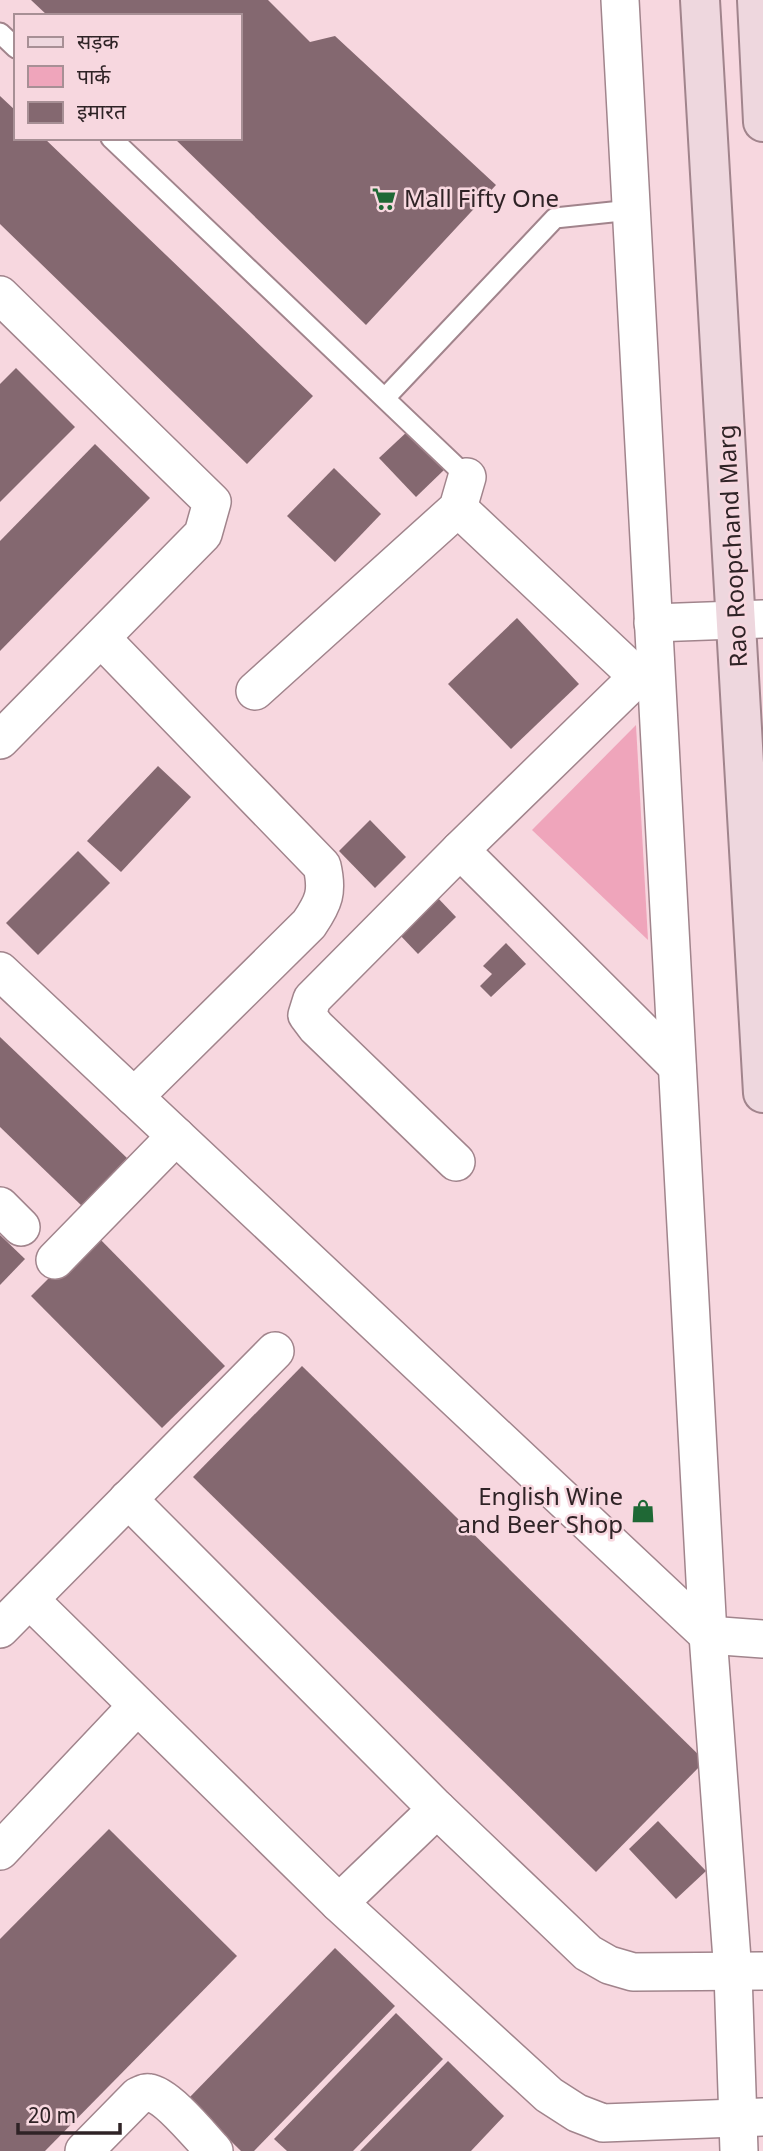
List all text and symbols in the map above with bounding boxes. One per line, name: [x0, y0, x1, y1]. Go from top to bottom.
legend: [14, 14, 242, 140]
text: सड़क: [77, 30, 119, 58]
text: पार्क: [77, 65, 111, 93]
text: इमारत: [77, 100, 127, 128]
supermarket icon: Mall Fifty One: [370, 185, 398, 213]
place label: Mall Fifty One: [404, 185, 559, 217]
street label: Rao Roopchand Marg: [713, 424, 757, 668]
place label: English Wine and Beer Shop: [458, 1483, 623, 1543]
shop icon: English Wine and Beer Shop: [629, 1497, 657, 1525]
scale bar: [18, 2092, 119, 2136]
text: 20 m: [28, 2104, 76, 2132]

